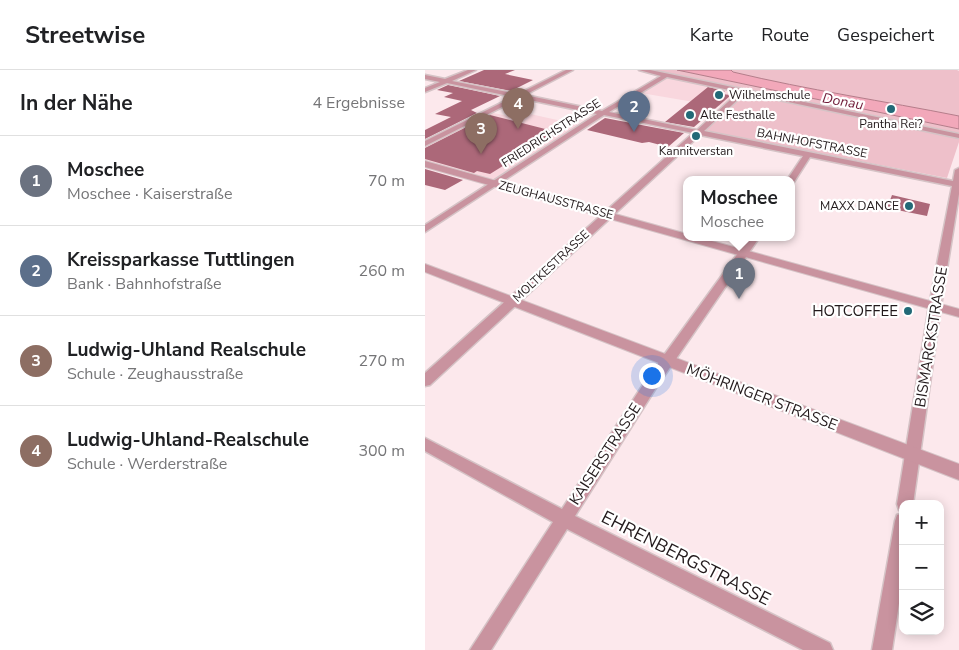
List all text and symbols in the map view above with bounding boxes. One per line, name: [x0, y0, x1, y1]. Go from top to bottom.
text: Streetwise: [25, 19, 145, 51]
text: Karte: [690, 23, 733, 47]
text: Route: [761, 23, 809, 47]
text: Gespeichert: [837, 23, 934, 47]
place label: Wilhelmschule: [729, 87, 810, 103]
pin: 4: [502, 88, 534, 129]
text: In der Nähe: [20, 89, 133, 117]
marker: Wilhelmschule: [713, 89, 725, 101]
water label: Donau: [821, 89, 865, 114]
pin: 2: [618, 91, 650, 132]
text: 4 Ergebnisse: [312, 92, 405, 114]
street label: FRIEDRICHSTRASSE: [499, 95, 603, 171]
marker: Pantha Rei?: [885, 103, 897, 115]
place label: Alte Festhalle: [700, 107, 775, 123]
marker: Alte Festhalle: [684, 109, 696, 121]
pin: 3: [465, 113, 497, 154]
place label: Pantha Rei?: [859, 116, 923, 132]
street label: BAHNHOFSTRASSE: [755, 124, 869, 162]
marker: Kannitverstan: [690, 130, 702, 142]
place label: Kannitverstan: [659, 143, 733, 159]
text: Moschee: [67, 157, 144, 183]
text: 1: [31, 170, 41, 192]
text: 70 m: [368, 170, 405, 192]
popup: [683, 176, 795, 241]
street label: ZEUGHAUSSTRASSE: [497, 177, 615, 223]
text: Moschee · Kaiserstraße: [67, 183, 232, 205]
text: Moschee: [700, 185, 778, 211]
place label: MAXX DANCE: [820, 198, 899, 214]
marker: MAXX DANCE: [903, 200, 915, 212]
text: Moschee: [700, 211, 764, 233]
street label: MOLTKESTRASSE: [509, 226, 593, 306]
text: Kreissparkasse Tuttlingen: [67, 247, 295, 273]
pin: 1: [723, 258, 755, 299]
text: 2: [31, 260, 41, 282]
text: 260 m: [358, 260, 405, 282]
street label: BISMARCKSTRASSE: [910, 265, 952, 409]
text: Bank · Bahnhofstraße: [67, 273, 222, 295]
place label: HOTCOFFEE: [812, 301, 898, 321]
marker: HOTCOFFEE: [902, 305, 914, 317]
text: Ludwig-Uhland Realschule: [67, 337, 306, 363]
text: 3: [31, 350, 41, 372]
text: 270 m: [358, 350, 405, 372]
street label: MÖHRINGER STRASSE: [684, 359, 840, 435]
text: Schule · Zeughausstraße: [67, 363, 243, 385]
your location: [639, 363, 665, 389]
street label: KAISERSTRASSE: [565, 399, 645, 509]
text: Ludwig-Uhland-Realschule: [67, 427, 309, 453]
text: 4: [31, 440, 41, 462]
text: 300 m: [358, 440, 405, 462]
text: Schule · Werderstraße: [67, 453, 227, 475]
map controls: [899, 500, 944, 635]
button: +: [899, 500, 944, 545]
street label: EHRENBERGSTRASSE: [597, 505, 775, 611]
button: −: [899, 545, 944, 590]
button: layers: [899, 590, 944, 635]

